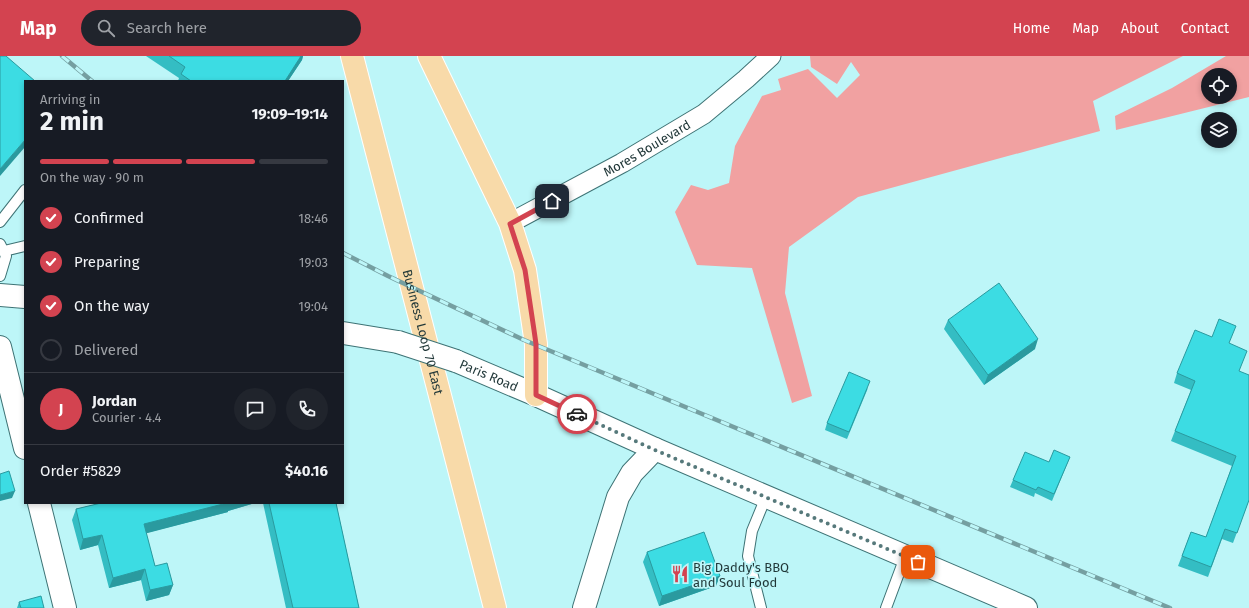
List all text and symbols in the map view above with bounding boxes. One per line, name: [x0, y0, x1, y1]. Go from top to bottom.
search box: [81, 10, 361, 46]
text: Map: [20, 17, 57, 40]
icon: search: [95, 17, 117, 39]
text: Search here: [127, 19, 207, 37]
text: Home: [1013, 20, 1050, 37]
text: Map: [1072, 20, 1099, 37]
text: About: [1121, 20, 1159, 37]
text: Contact: [1181, 20, 1229, 37]
map controls: [1201, 68, 1237, 148]
button: locate: [1201, 68, 1237, 104]
text: Arriving in: [40, 92, 100, 107]
text: 19:09–19:14: [251, 105, 328, 123]
text: 2 min: [40, 106, 104, 137]
button: layers: [1201, 112, 1237, 148]
street label: Mores Boulevard: [601, 117, 693, 180]
text: On the way · 90 m: [40, 170, 144, 185]
pin: [535, 184, 569, 218]
icon: home: [541, 190, 563, 212]
icon: check: [40, 207, 62, 229]
text: Confirmed: [74, 209, 144, 227]
text: 18:46: [298, 211, 328, 226]
icon: check: [40, 251, 62, 273]
text: Preparing: [74, 253, 139, 271]
text: 19:03: [299, 255, 328, 270]
street label: Business Loop 70 East: [400, 268, 446, 397]
icon: check: [40, 295, 62, 317]
text: On the way: [74, 297, 149, 315]
text: 19:04: [298, 299, 328, 314]
text: Delivered: [74, 341, 138, 359]
street label: Paris Road: [457, 356, 520, 395]
button: chat: [234, 388, 276, 430]
button: phone: [286, 388, 328, 430]
text: Jordan: [92, 392, 137, 410]
courier: [557, 394, 597, 434]
text: J: [59, 400, 63, 418]
icon: car: [566, 403, 588, 425]
text: Courier · 4.4: [92, 410, 162, 425]
text: Order #5829: [40, 462, 121, 480]
text: $40.16: [285, 462, 328, 480]
pin: [901, 545, 935, 579]
icon: bag: [907, 551, 929, 573]
place label: Big Daddy's BBQ and Soul Food: [693, 560, 789, 590]
restaurant icon: Big Daddy's BBQ and Soul Food: [670, 564, 690, 584]

